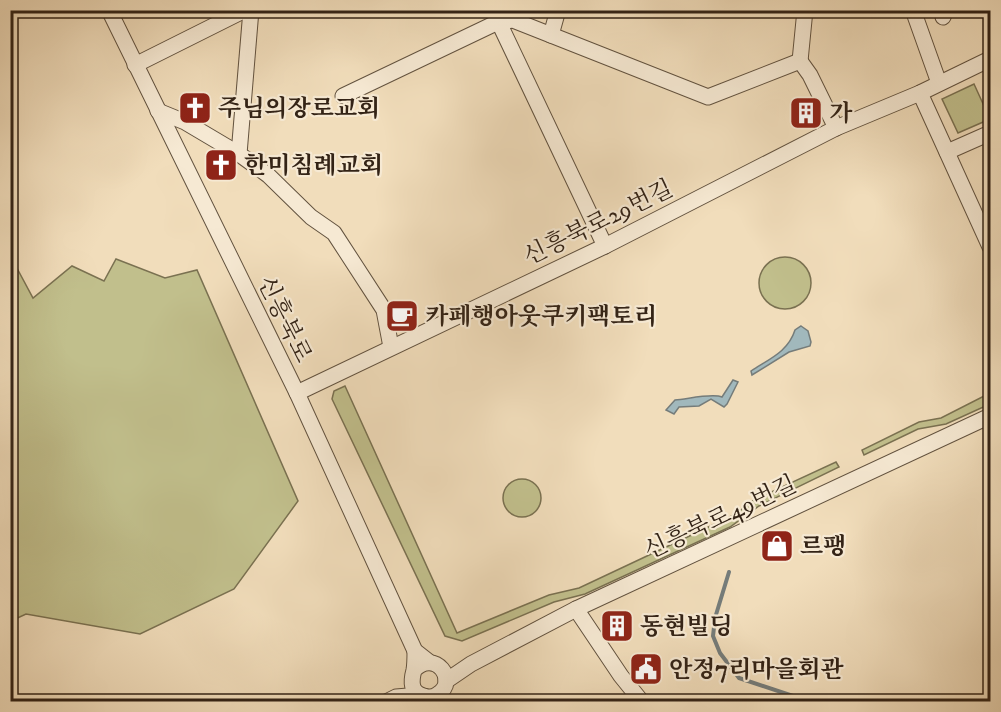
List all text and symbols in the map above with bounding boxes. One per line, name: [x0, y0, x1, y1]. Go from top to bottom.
church icon: 주님의장로교회: [177, 90, 213, 126]
place label: 주님의장로교회: [218, 94, 380, 124]
building icon: 가: [788, 95, 824, 131]
place label: 가: [829, 99, 853, 129]
church icon: 한미침례교회: [203, 147, 239, 183]
place label: 한미침례교회: [244, 151, 383, 181]
street label: 신흥북로29번길: [519, 174, 678, 272]
street label: 신흥북로: [250, 271, 318, 368]
cafe icon: 카페행아웃쿠키팩토리: [384, 298, 420, 334]
place label: 카페행아웃쿠키팩토리: [425, 302, 657, 332]
street label: 신흥북로49번길: [639, 469, 801, 566]
shop icon: 르팽: [759, 528, 795, 564]
place label: 르팽: [800, 532, 846, 562]
building icon: 동현빌딩: [599, 608, 635, 644]
place label: 동현빌딩: [640, 612, 733, 642]
public building icon: 안정7리마을회관: [628, 651, 664, 687]
place label: 안정7리마을회관: [669, 655, 844, 685]

